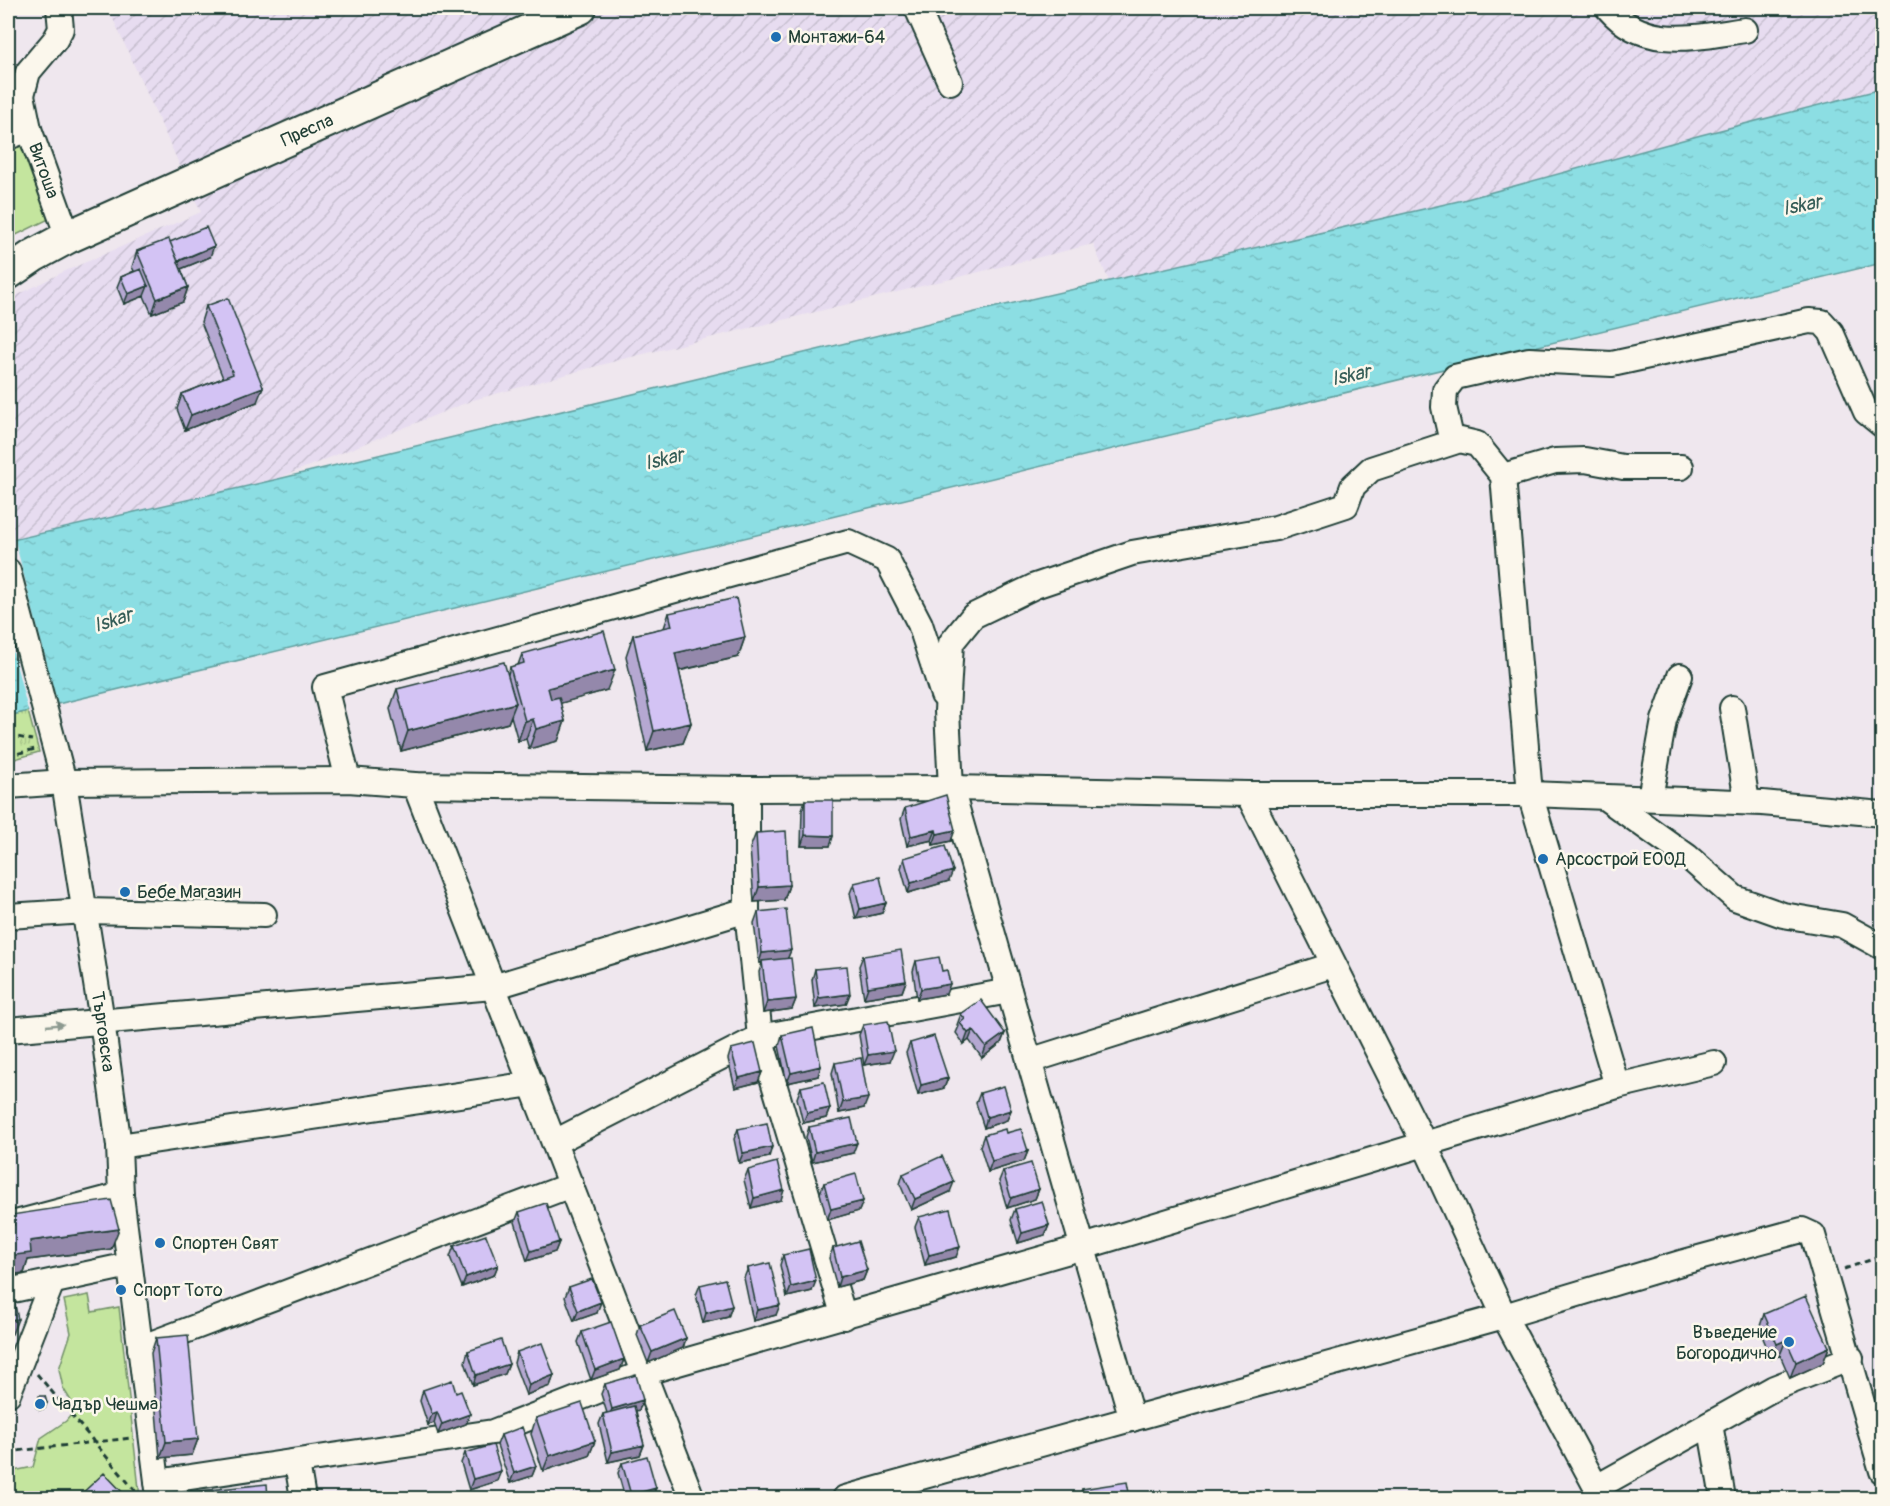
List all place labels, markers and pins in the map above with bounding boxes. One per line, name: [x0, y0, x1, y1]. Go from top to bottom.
place label: Монтажи-64: [788, 26, 886, 49]
marker: Монтажи-64: [769, 30, 783, 44]
place label: Арсострой ЕООД: [1555, 848, 1686, 871]
marker: Арсострой ЕООД: [1536, 852, 1550, 866]
place label: Бебе Магазин: [137, 881, 241, 904]
marker: Бебе Магазин: [118, 885, 132, 899]
place label: Спортен Свят: [172, 1232, 279, 1255]
marker: Спортен Свят: [153, 1236, 167, 1250]
place label: Спорт Тото: [133, 1279, 223, 1302]
marker: Спорт Тото: [114, 1283, 128, 1297]
place label: Въведение Богородично: [1676, 1321, 1777, 1365]
marker: Въведение Богородично: [1782, 1335, 1796, 1349]
place label: Чадър Чешма: [52, 1393, 158, 1416]
marker: Чадър Чешма: [33, 1397, 47, 1411]

